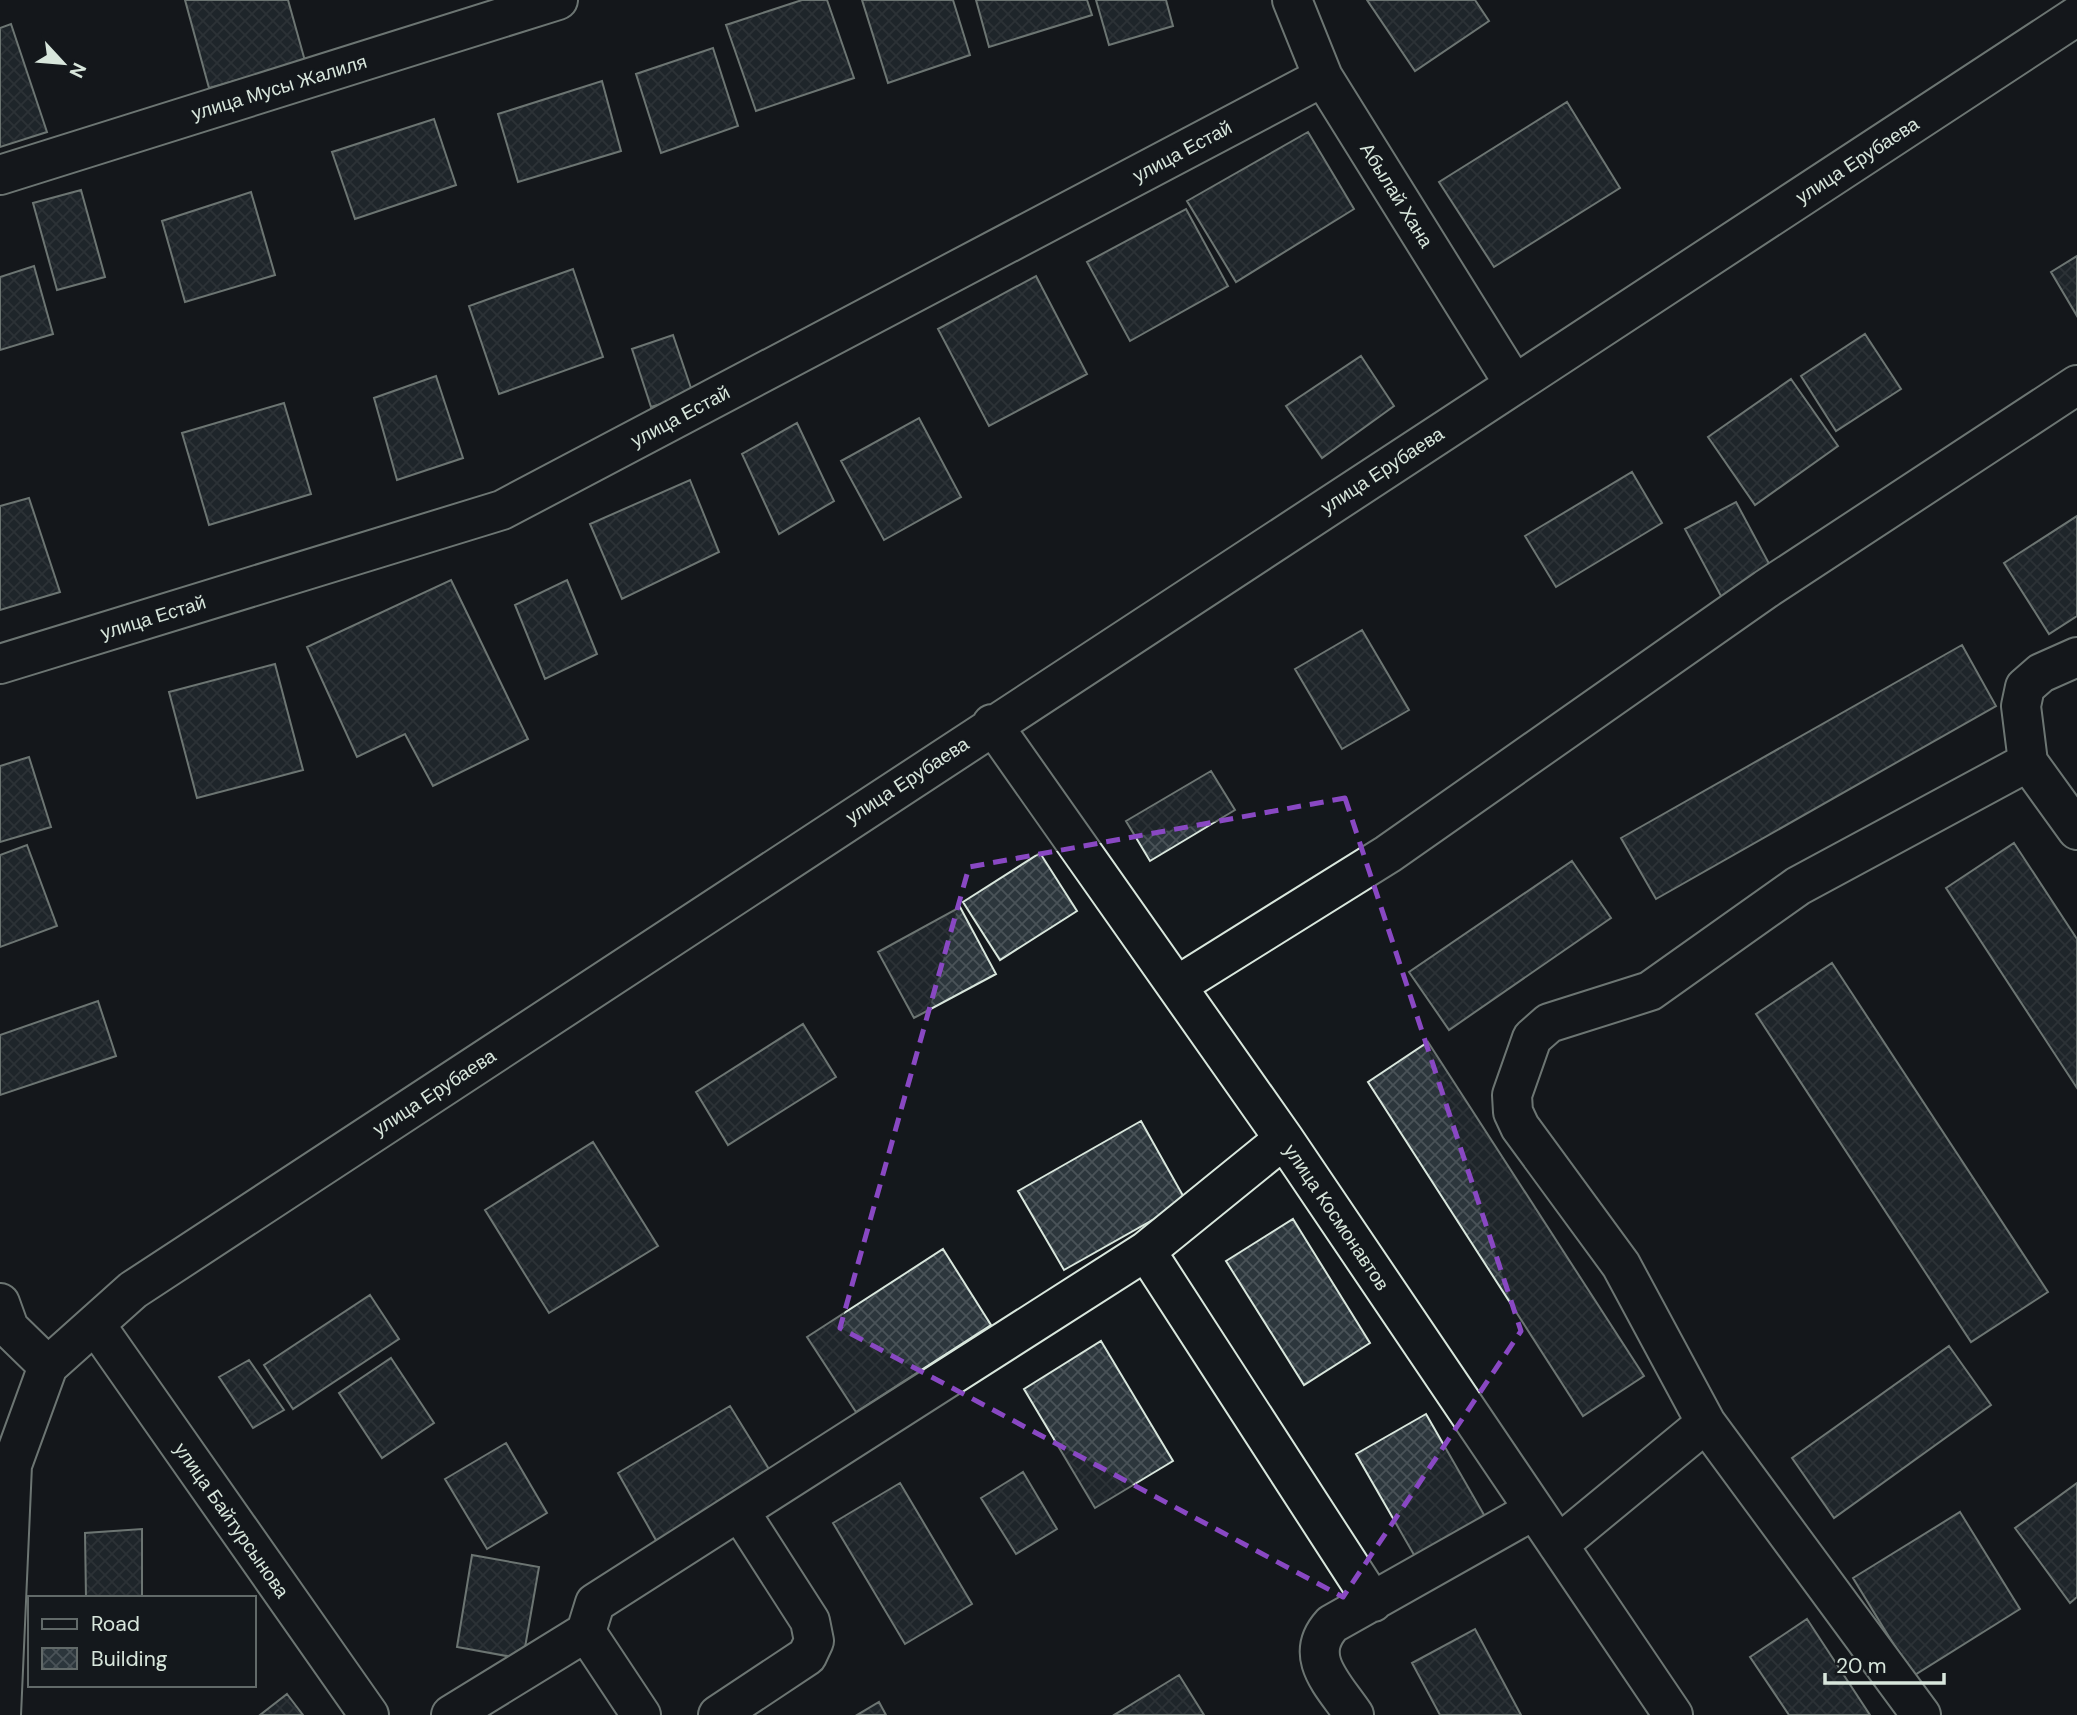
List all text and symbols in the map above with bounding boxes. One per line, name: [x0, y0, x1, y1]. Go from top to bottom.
north arrow: [28, 28, 98, 98]
street label: улица Мусы Жалиля: [188, 49, 370, 126]
text: N: [64, 59, 92, 82]
street label: улица Ерубаева: [1791, 111, 1924, 210]
street label: улица Естай: [1128, 115, 1236, 188]
street label: Абылай Хана: [1354, 138, 1439, 253]
street label: улица Естай: [626, 380, 734, 453]
street label: улица Ерубаева: [1316, 421, 1449, 520]
street label: улица Естай: [97, 590, 209, 645]
street label: улица Ерубаева: [841, 731, 974, 830]
street label: улица Ерубаева: [368, 1043, 501, 1142]
street label: улица Космонавтов: [1278, 1139, 1395, 1296]
street label: улица Байтурсынова: [168, 1438, 295, 1603]
legend: [28, 1596, 256, 1687]
text: Road: [91, 1610, 140, 1638]
scale bar: [1825, 1642, 1944, 1686]
text: Building: [91, 1645, 168, 1673]
text: 20 m: [1836, 1652, 1887, 1680]

